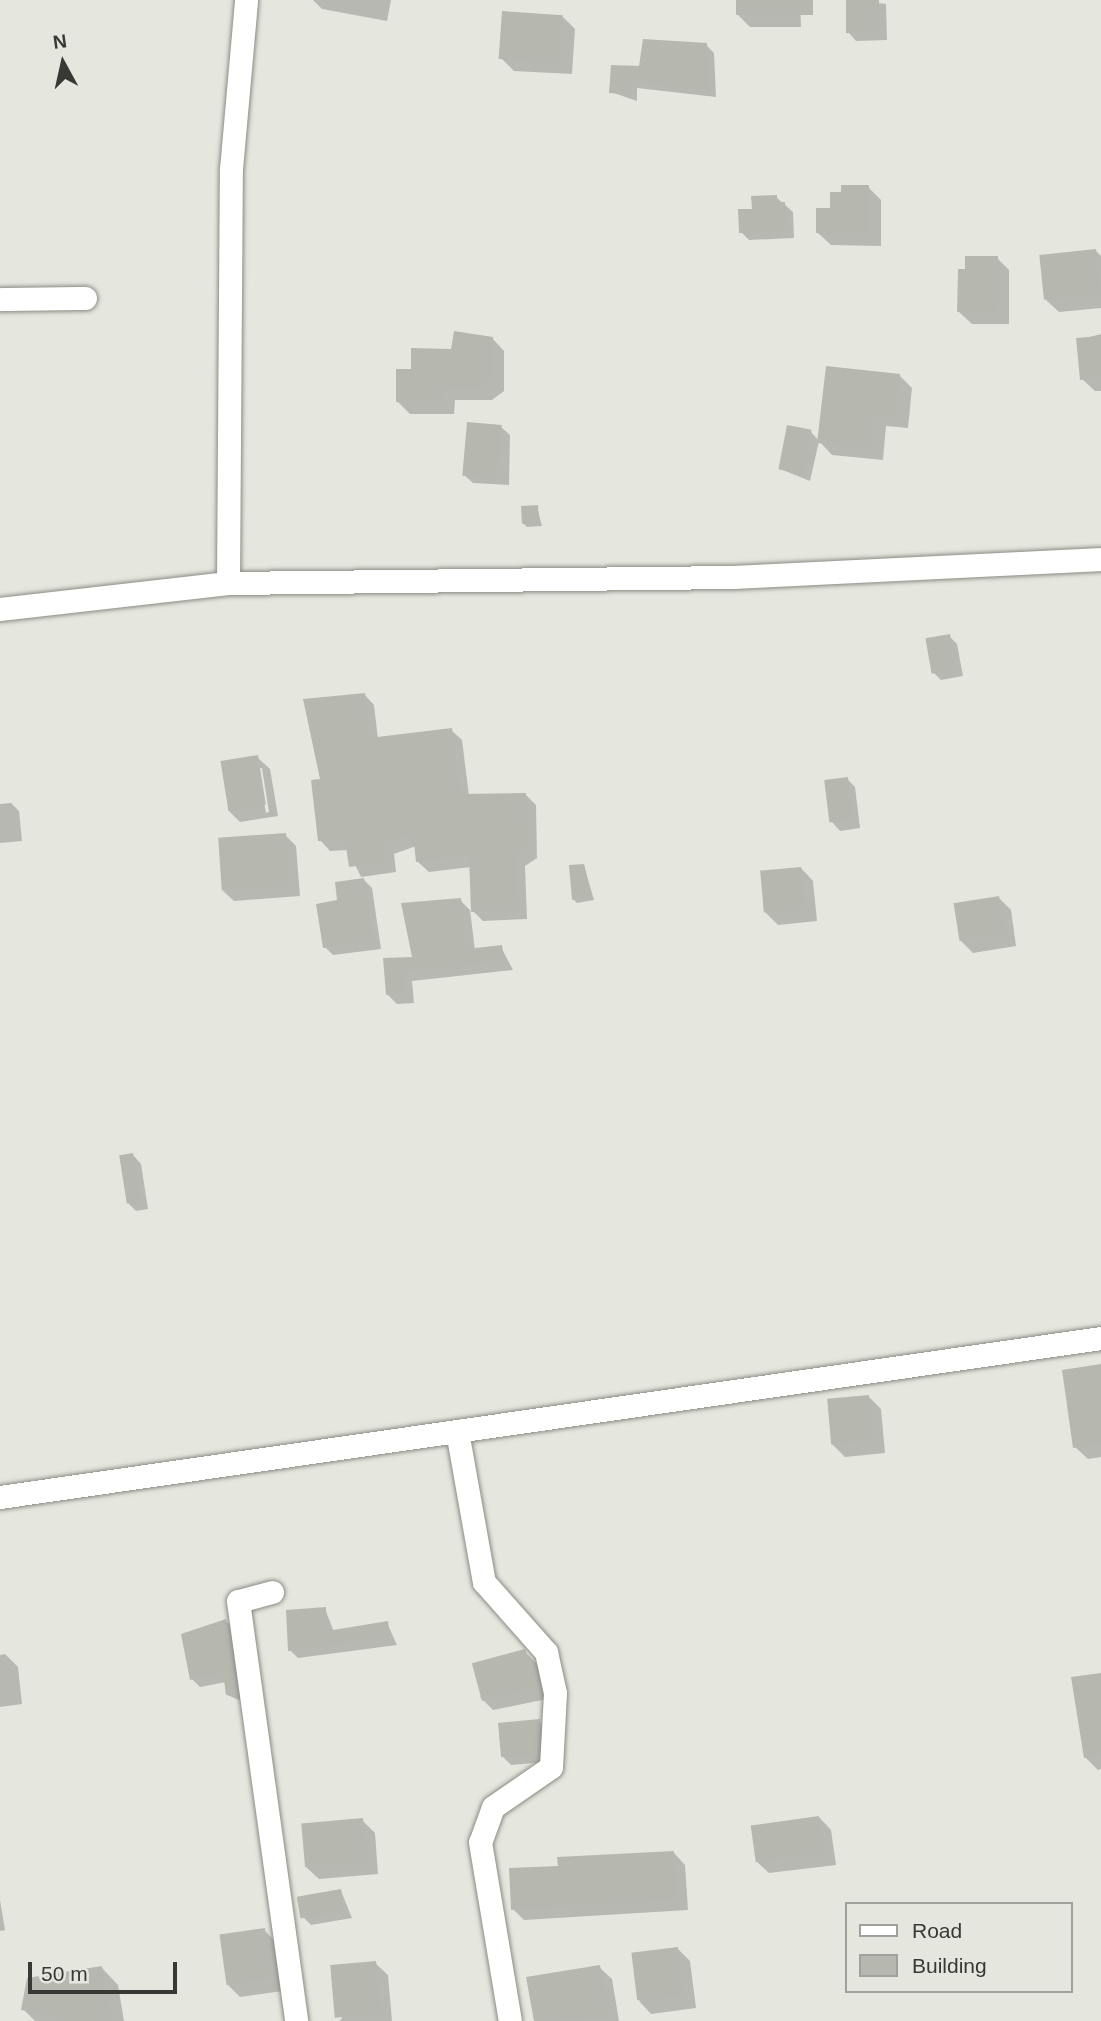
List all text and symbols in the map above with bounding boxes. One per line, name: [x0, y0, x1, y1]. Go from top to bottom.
north arrow: [28, 28, 98, 98]
text: N: [52, 30, 68, 53]
legend: [846, 1902, 1073, 1993]
text: Road: [912, 1919, 962, 1942]
scale bar: [32, 1948, 180, 1992]
text: Building: [912, 1954, 987, 1977]
text: 50 m: [41, 1962, 88, 1985]

